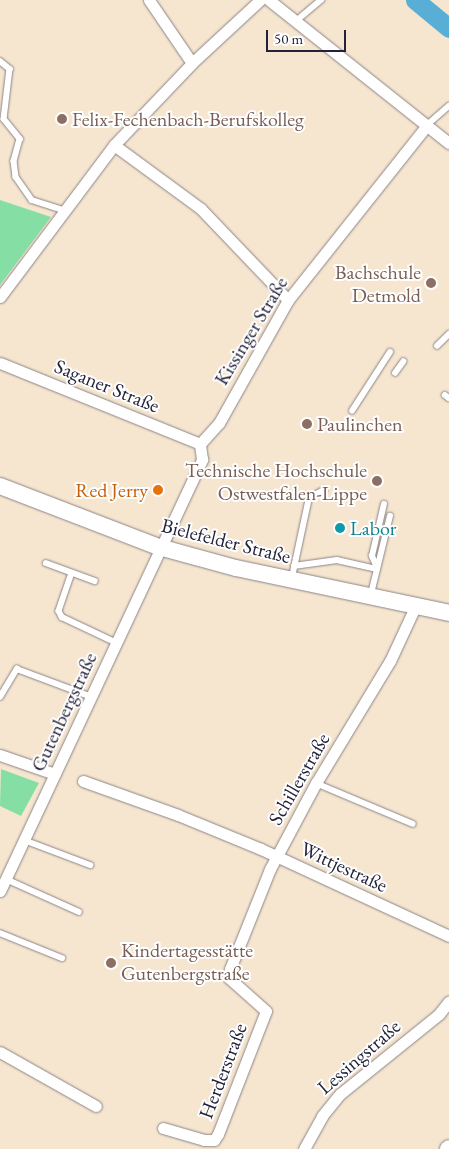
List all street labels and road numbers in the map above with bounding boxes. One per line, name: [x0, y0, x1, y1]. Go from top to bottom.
street label: Kissinger Straße: [209, 272, 293, 390]
street label: Saganer Straße: [51, 354, 163, 418]
street label: Bielefelder Straße: [159, 513, 293, 569]
street label: Gutenbergstraße: [26, 649, 102, 775]
street label: Schillerstraße: [263, 729, 335, 829]
street label: Wittjestraße: [297, 836, 391, 898]
street label: Lessingstraße: [313, 1015, 405, 1099]
street label: Herderstraße: [194, 1020, 252, 1122]

